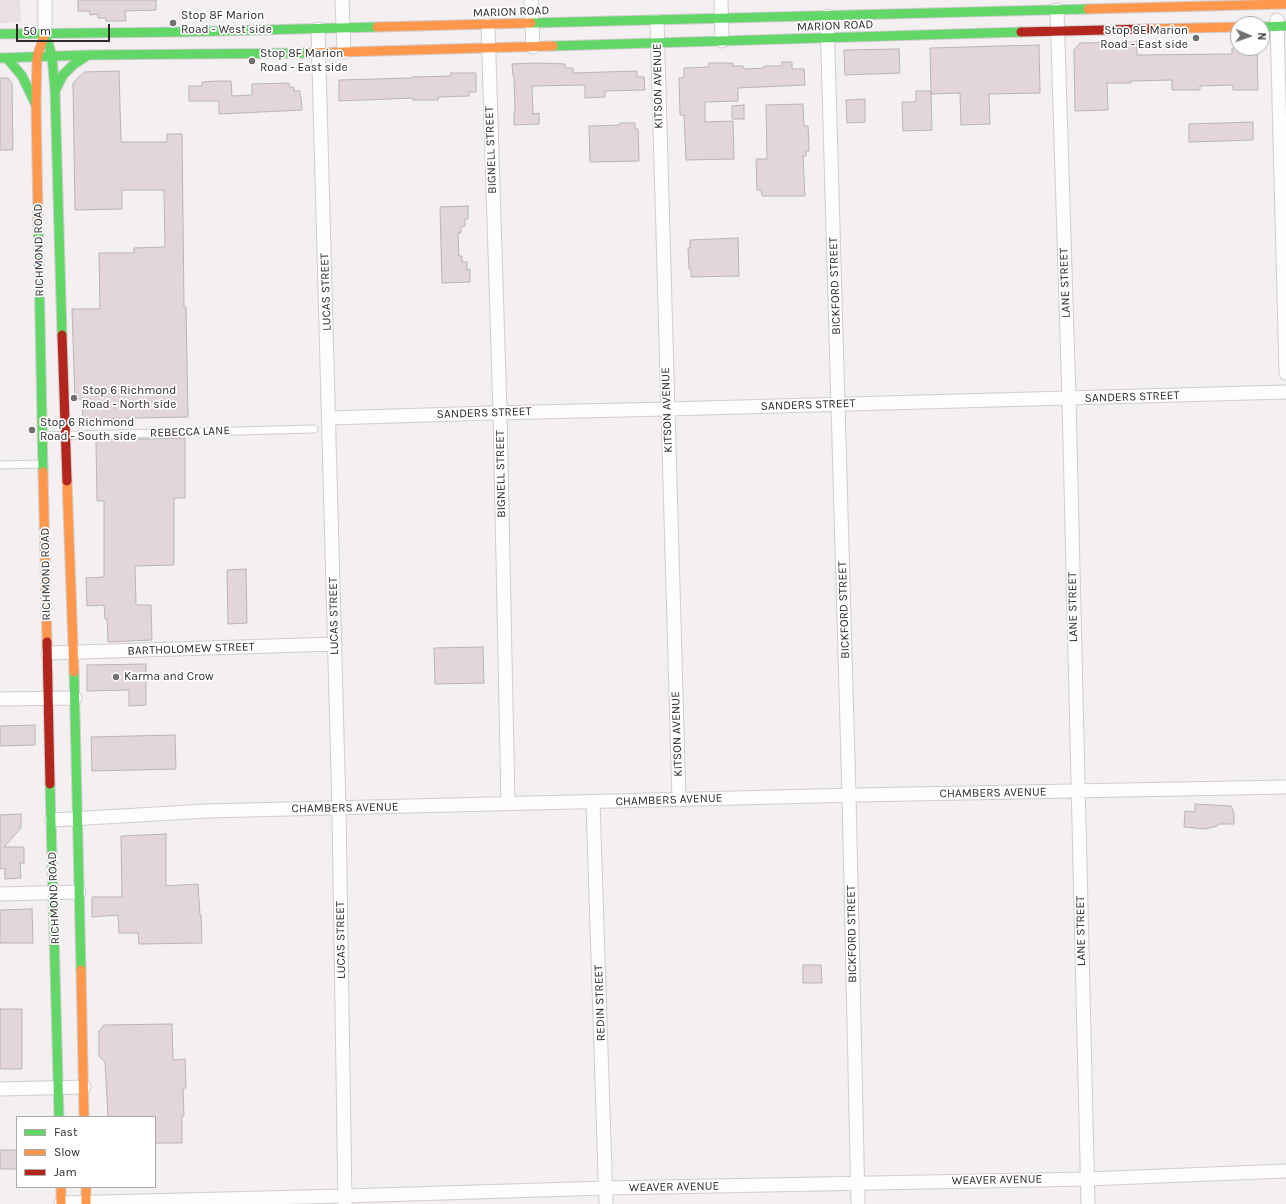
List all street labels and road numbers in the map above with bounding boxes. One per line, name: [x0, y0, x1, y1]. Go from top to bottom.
street label: MARION ROAD: [473, 3, 549, 21]
street label: MARION ROAD: [797, 17, 873, 35]
street label: KITSON AVENUE: [650, 43, 666, 129]
street label: BIGNELL STREET: [482, 106, 500, 194]
street label: RICHMOND ROAD: [31, 203, 47, 297]
street label: BICKFORD STREET: [826, 237, 844, 335]
street label: LANE STREET: [1057, 248, 1073, 318]
street label: LUCAS STREET: [317, 253, 335, 331]
street label: KITSON AVENUE: [658, 367, 676, 453]
street label: SANDERS STREET: [1084, 388, 1180, 406]
street label: SANDERS STREET: [760, 396, 856, 414]
street label: SANDERS STREET: [436, 404, 532, 422]
street label: REBECCA LANE: [150, 423, 230, 441]
street label: BIGNELL STREET: [493, 430, 509, 518]
street label: RICHMOND ROAD: [38, 527, 54, 621]
street label: BICKFORD STREET: [835, 561, 853, 659]
street label: LANE STREET: [1065, 572, 1081, 642]
street label: LUCAS STREET: [326, 577, 342, 655]
street label: BARTHOLOMEW STREET: [127, 640, 255, 658]
street label: KITSON AVENUE: [668, 691, 686, 777]
street label: CHAMBERS AVENUE: [939, 785, 1047, 801]
street label: CHAMBERS AVENUE: [615, 791, 723, 809]
street label: CHAMBERS AVENUE: [291, 800, 399, 816]
street label: RICHMOND ROAD: [45, 851, 63, 945]
street label: BICKFORD STREET: [844, 885, 860, 983]
street label: LANE STREET: [1073, 896, 1089, 966]
street label: LUCAS STREET: [333, 901, 349, 979]
street label: REDIN STREET: [591, 965, 609, 1041]
street label: WEAVER AVENUE: [952, 1172, 1042, 1188]
street label: WEAVER AVENUE: [629, 1179, 719, 1195]

